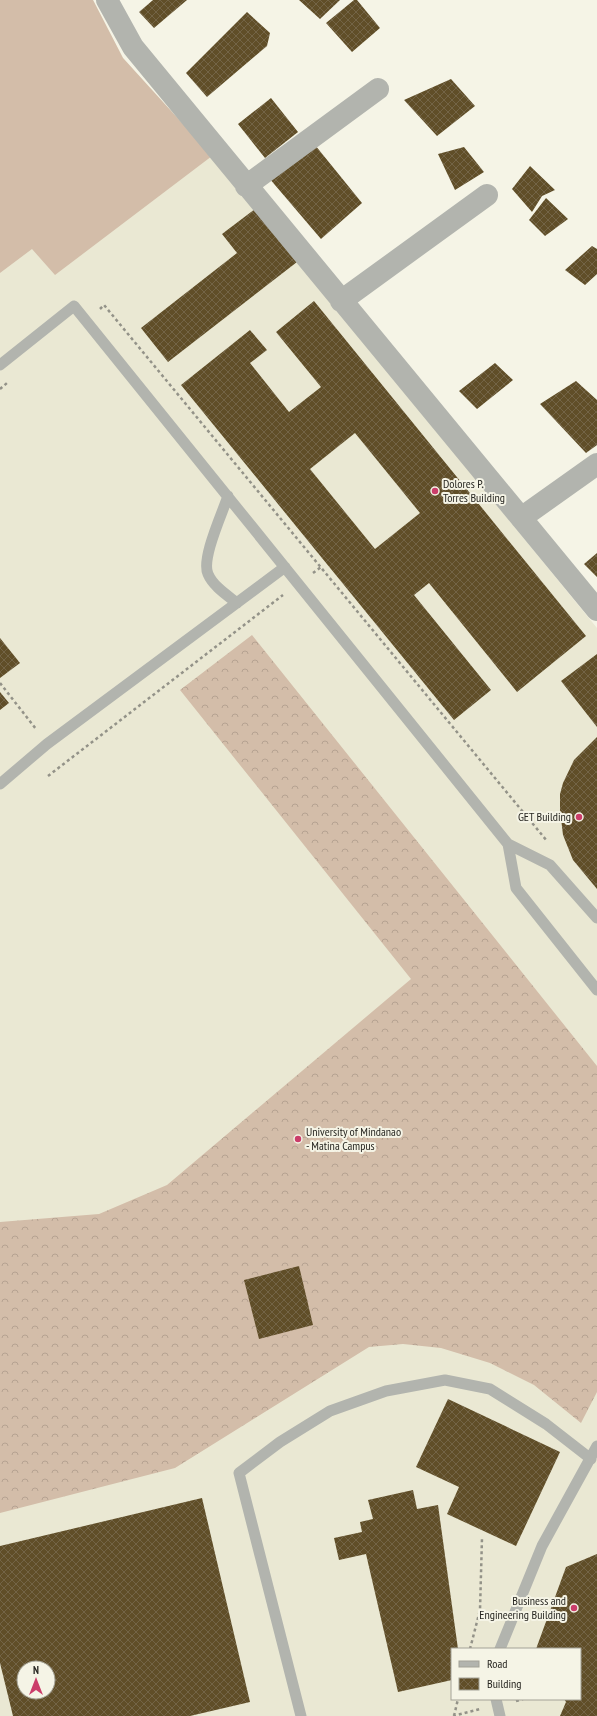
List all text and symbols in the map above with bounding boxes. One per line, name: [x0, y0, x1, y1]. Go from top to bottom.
place label: Dolores P. Torres Building: [443, 476, 505, 505]
marker: Dolores P. Torres Building: [430, 486, 440, 496]
place label: GET Building: [518, 809, 571, 824]
marker: GET Building: [574, 812, 584, 822]
place label: University of Mindanao - Matina Campus: [306, 1124, 401, 1153]
marker: University of Mindanao - Matina Campus: [293, 1134, 303, 1144]
place label: Business and Engineering Building: [479, 1593, 566, 1622]
marker: Business and Engineering Building: [569, 1603, 579, 1613]
legend: [451, 1648, 581, 1700]
text: Road: [487, 1656, 507, 1671]
north arrow: [16, 1660, 56, 1700]
text: N: [33, 1663, 39, 1677]
text: Building: [487, 1676, 522, 1691]

